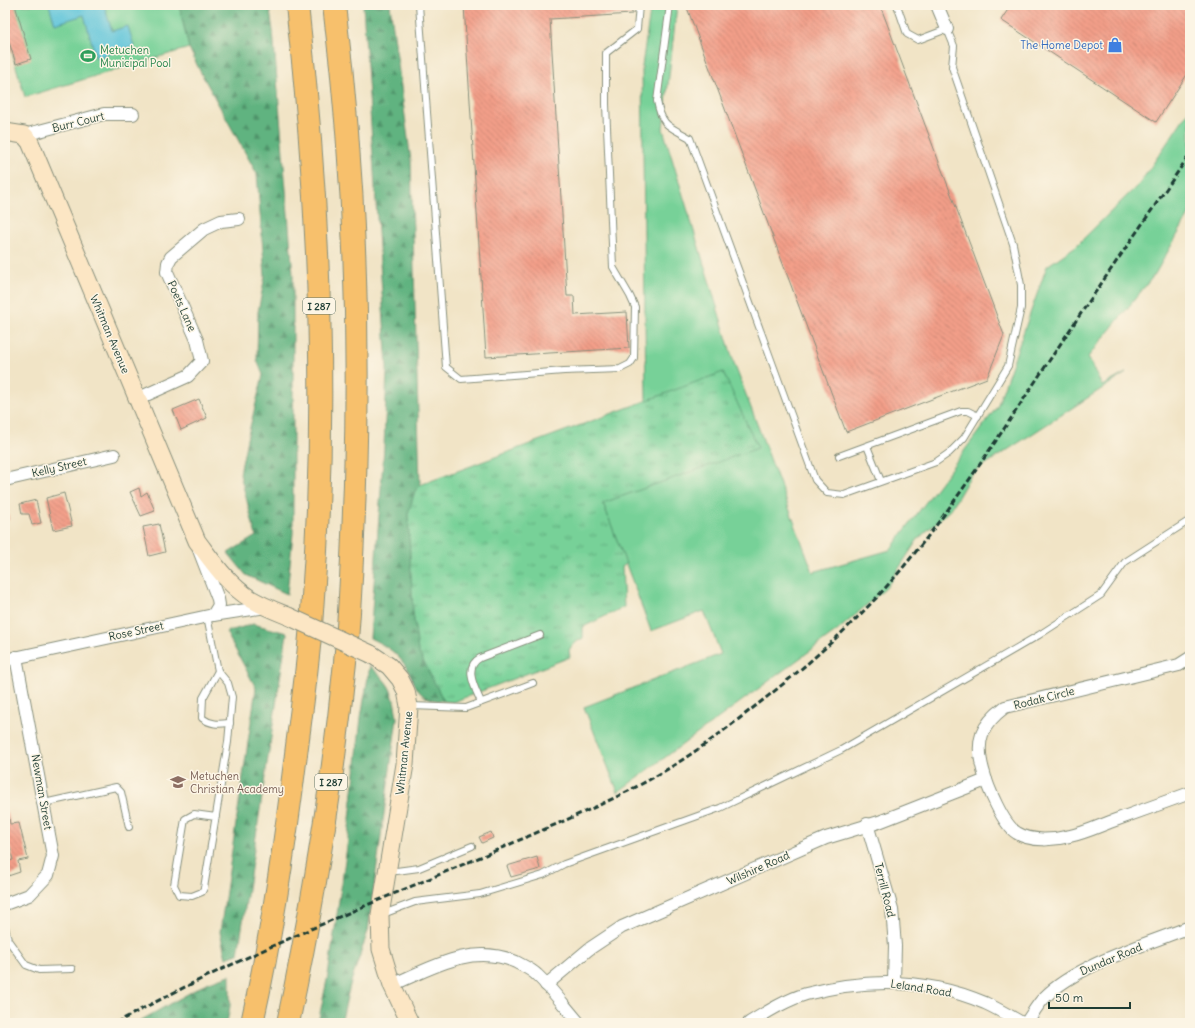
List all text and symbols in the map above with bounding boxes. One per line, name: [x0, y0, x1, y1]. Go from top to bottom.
shop icon: The Home Depot: [1106, 36, 1124, 54]
place label: The Home Depot: [1020, 38, 1103, 52]
place label: Metuchen Municipal Pool: [100, 43, 171, 70]
sports icon: Metuchen Municipal Pool: [79, 47, 97, 65]
street label: Burr Court: [51, 109, 106, 135]
street label: Poets Lane: [165, 278, 199, 334]
street label: Whitman Avenue: [87, 292, 133, 376]
road number: I 287: [303, 298, 335, 314]
street label: Kelly Street: [30, 454, 88, 480]
street label: Rose Street: [107, 618, 165, 644]
street label: Rodak Circle: [1012, 684, 1076, 712]
street label: Whitman Avenue: [393, 710, 415, 796]
street label: Newman Street: [28, 753, 56, 831]
place label: Metuchen Christian Academy: [190, 769, 284, 796]
school or university icon: Metuchen Christian Academy: [169, 773, 187, 791]
road number: I 287: [315, 774, 347, 790]
street label: Wilshire Road: [724, 848, 792, 888]
street label: Terrill Road: [871, 861, 899, 919]
street label: Dundar Road: [1078, 939, 1145, 978]
street label: Leland Road: [889, 976, 953, 1000]
scale bar: [1049, 984, 1130, 1010]
text: 50 m: [1055, 990, 1084, 1005]

